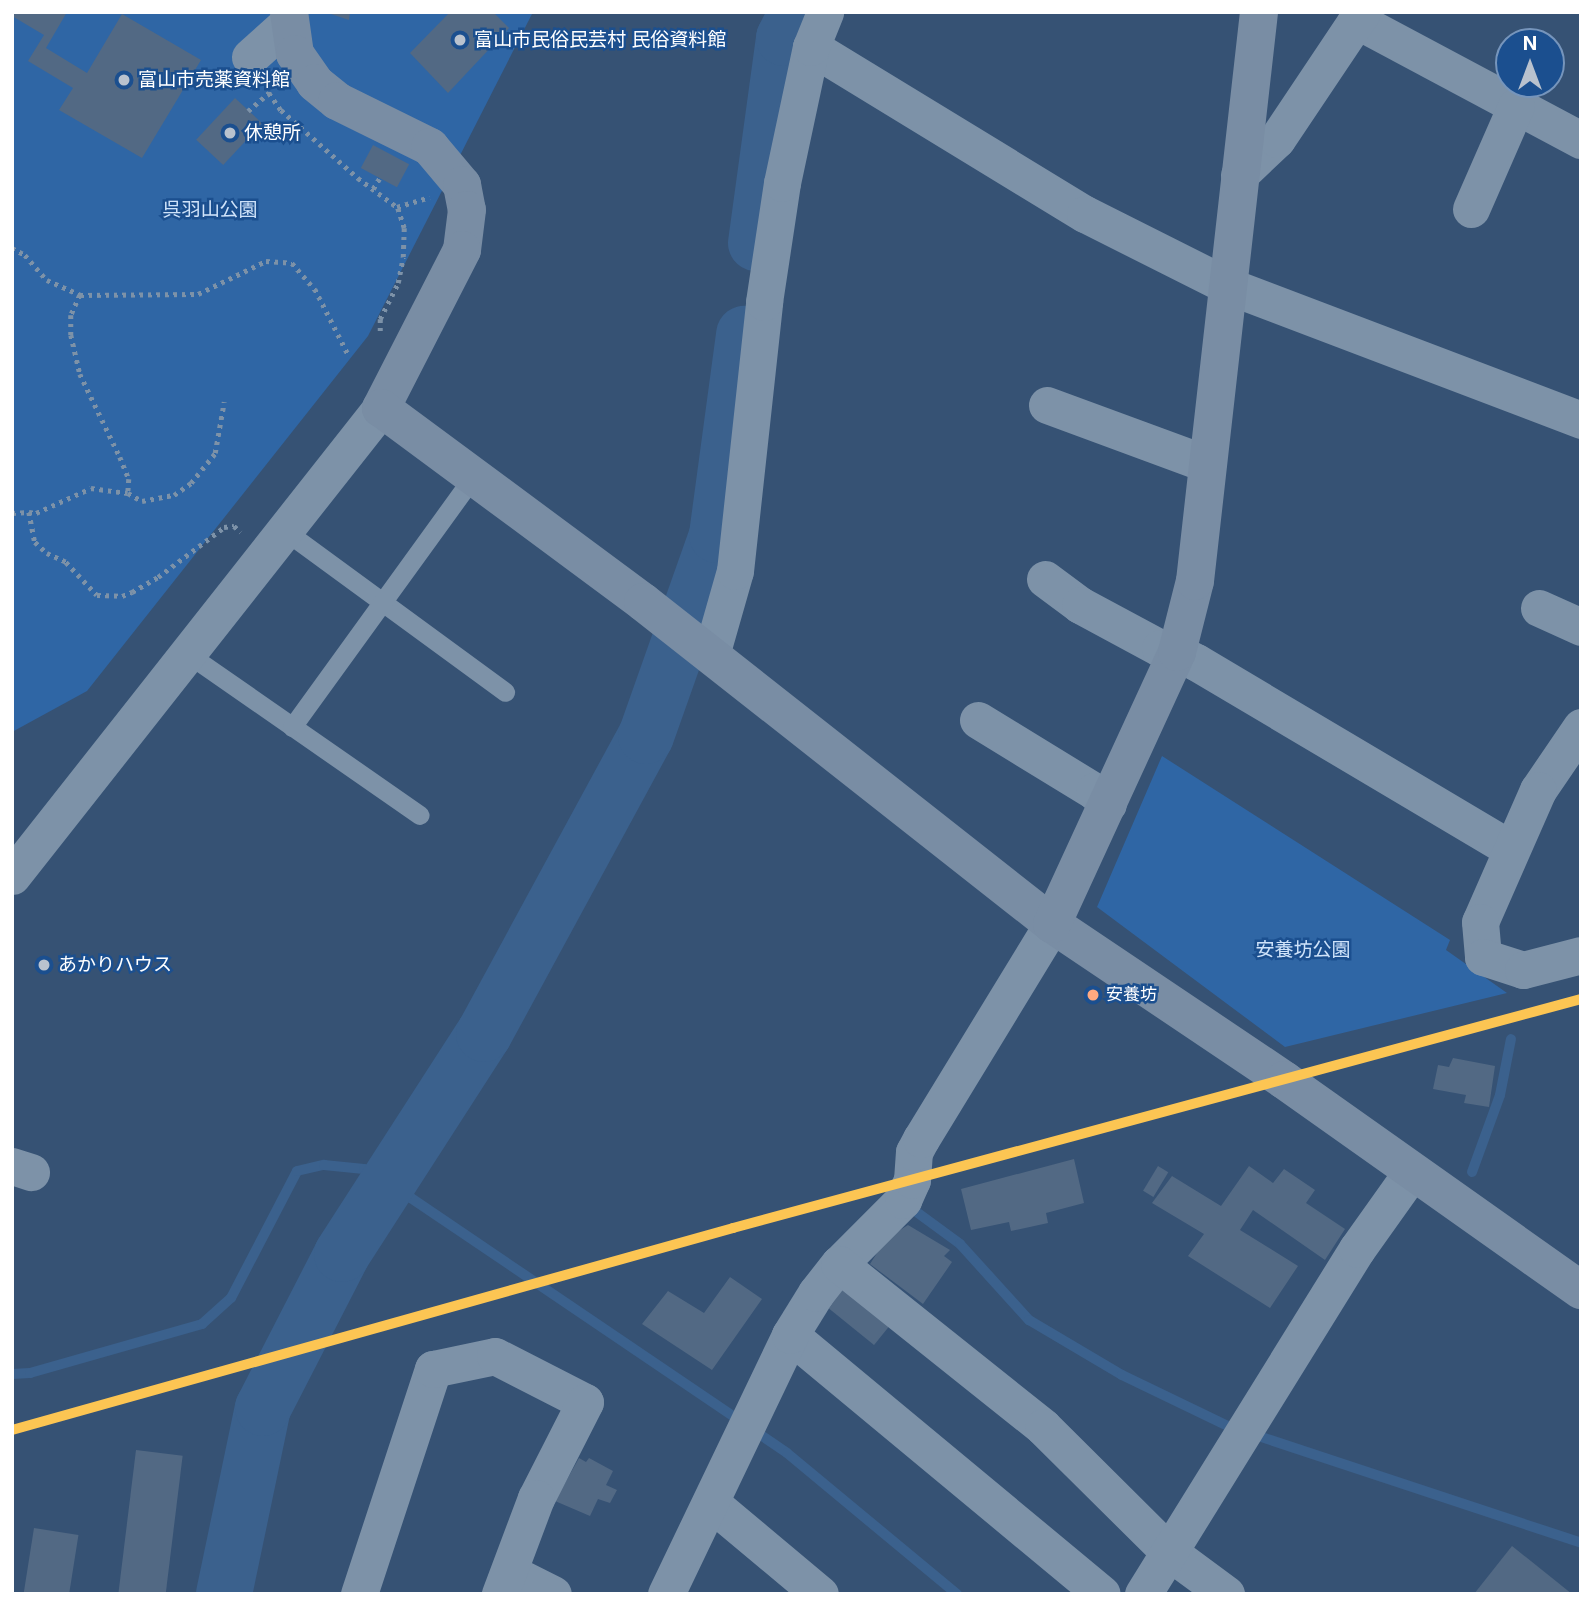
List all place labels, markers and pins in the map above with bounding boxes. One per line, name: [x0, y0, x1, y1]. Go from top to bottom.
place label: 富山市民俗民芸村 民俗資料館: [474, 29, 726, 51]
marker: 富山市民俗民芸村 民俗資料館: [452, 32, 468, 48]
place label: 富山市売薬資料館: [138, 69, 290, 91]
marker: 富山市売薬資料館: [116, 72, 132, 88]
place label: 休憩所: [244, 122, 301, 144]
marker: 休憩所: [222, 125, 238, 141]
place label: あかりハウス: [58, 954, 172, 976]
marker: あかりハウス: [36, 957, 52, 973]
place label: 安養坊: [1106, 985, 1157, 1005]
marker: 安養坊: [1086, 988, 1100, 1002]

